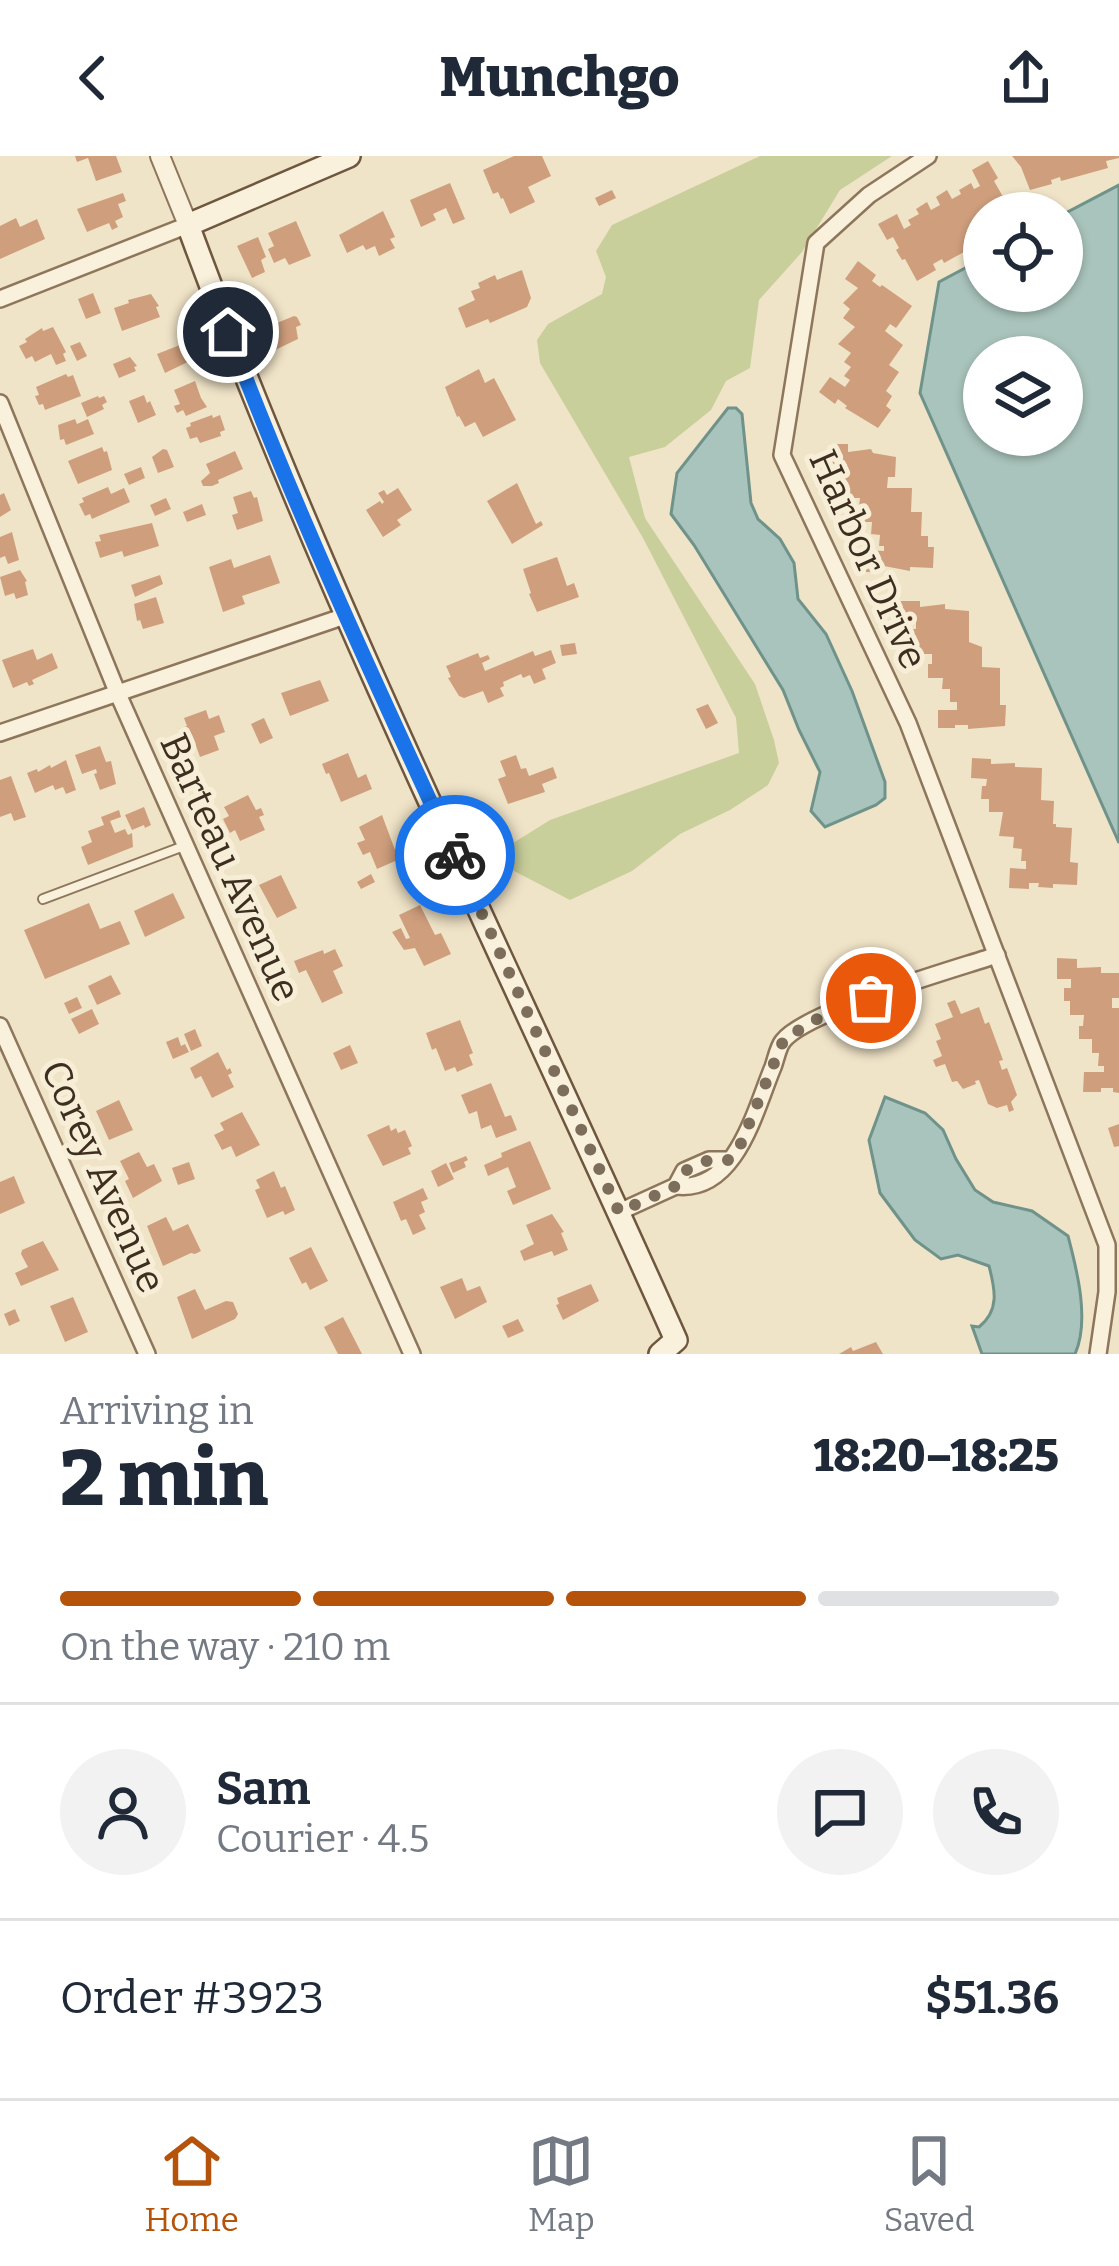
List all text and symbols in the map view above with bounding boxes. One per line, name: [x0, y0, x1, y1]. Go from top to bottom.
icon: back: [60, 45, 126, 111]
icon: share: [993, 45, 1059, 111]
text: Munchgo: [440, 46, 679, 110]
map controls: [963, 192, 1083, 456]
button: locate: [963, 192, 1083, 312]
pin: [177, 281, 279, 383]
icon: home: [195, 299, 261, 365]
button: layers: [963, 336, 1083, 456]
street label: Harbor Drive: [799, 443, 937, 676]
street label: Barteau Avenue: [150, 726, 310, 1008]
courier: [395, 795, 515, 915]
icon: bike: [422, 822, 488, 888]
pin: [820, 947, 922, 1049]
icon: bag: [838, 965, 904, 1031]
street label: Corey Avenue: [31, 1053, 175, 1299]
text: Arriving in: [60, 1388, 254, 1434]
text: 18:20–18:25: [813, 1429, 1059, 1483]
text: 2 min: [60, 1432, 269, 1526]
text: On the way · 210 m: [60, 1624, 390, 1670]
button: person: [60, 1749, 186, 1875]
button: chat: [777, 1749, 903, 1875]
button: phone: [933, 1749, 1059, 1875]
text: Sam: [216, 1762, 310, 1816]
text: Courier · 4.5: [216, 1816, 429, 1862]
text: Order #3923: [60, 1971, 324, 2025]
text: $51.36: [925, 1971, 1059, 2025]
tab: Home: [145, 2128, 239, 2240]
tab: Map: [528, 2128, 595, 2240]
tab: Saved: [884, 2128, 974, 2240]

